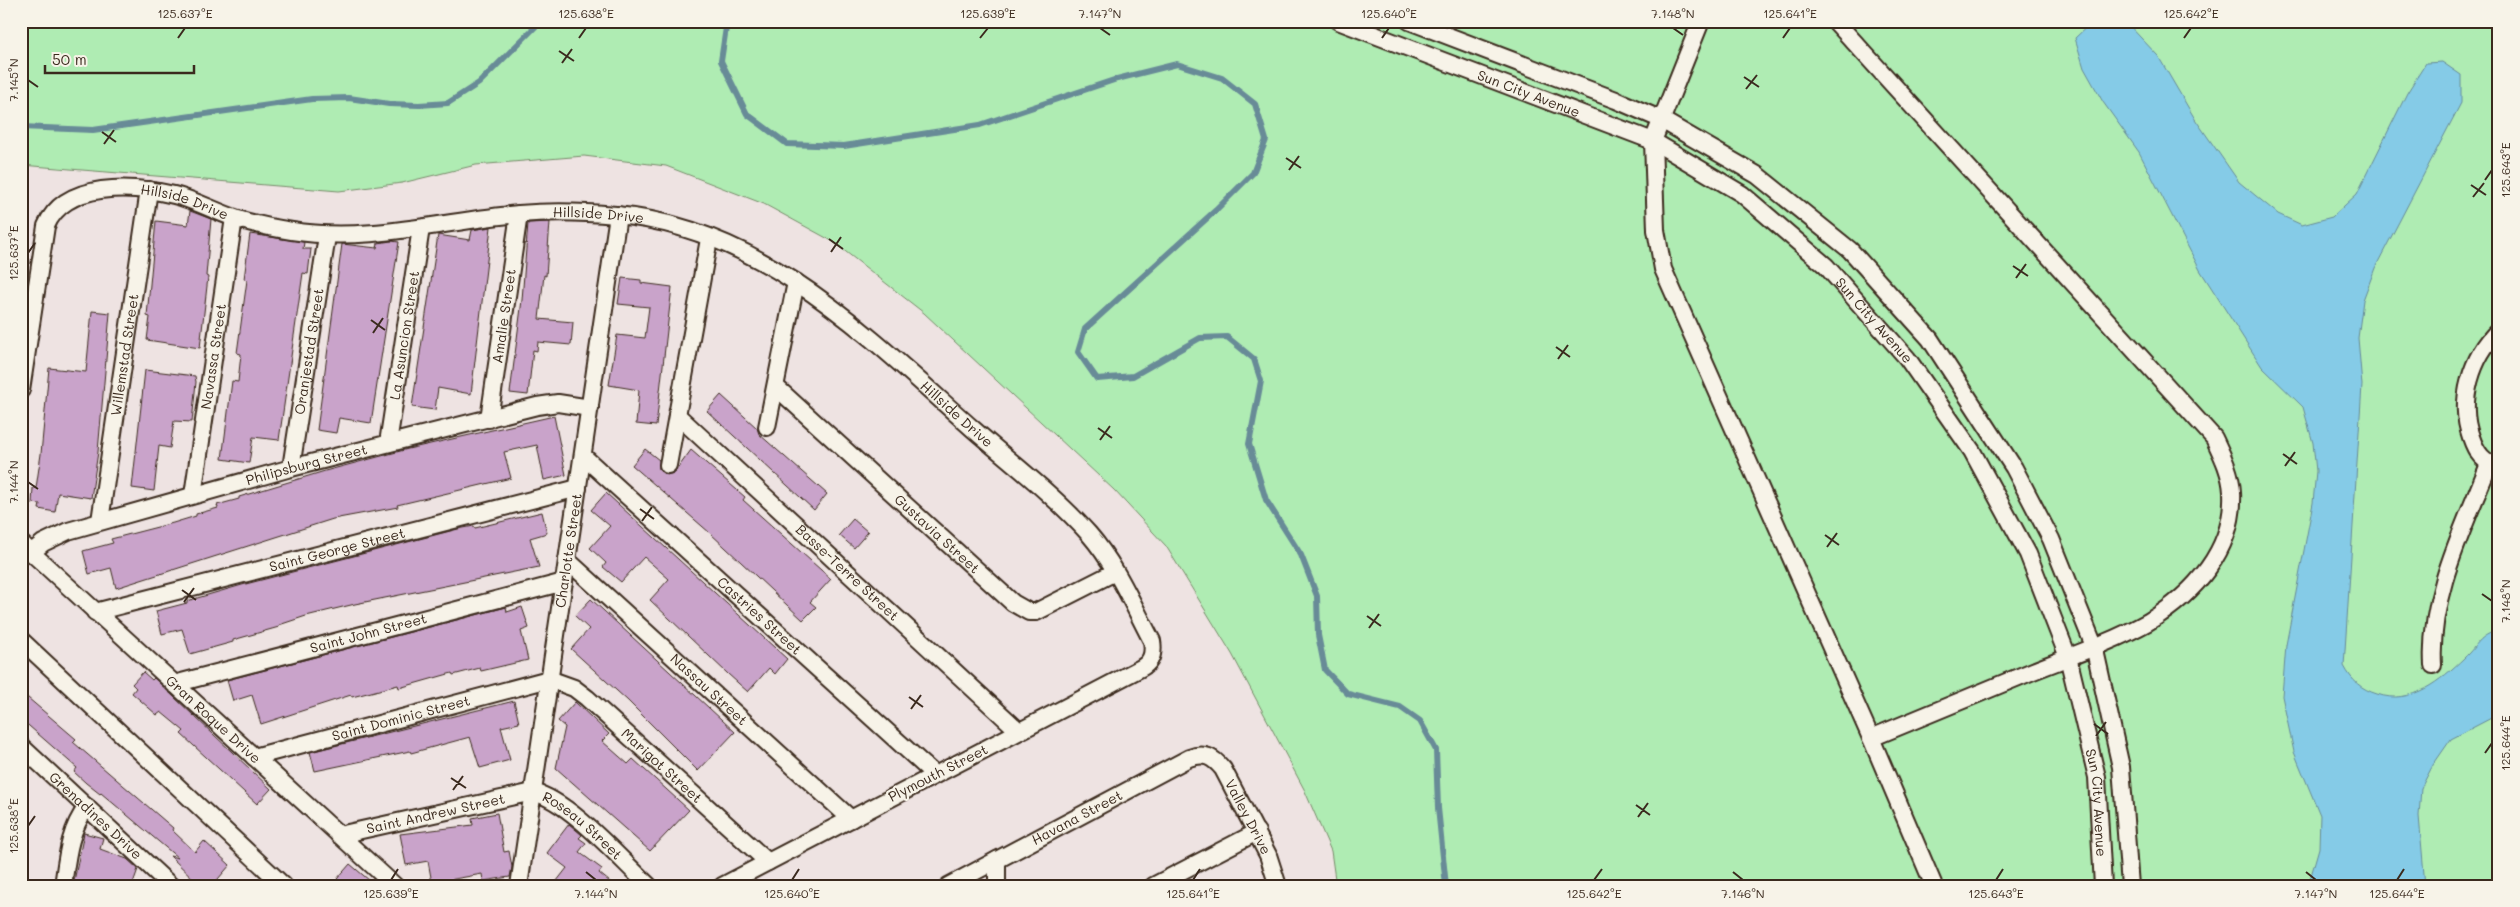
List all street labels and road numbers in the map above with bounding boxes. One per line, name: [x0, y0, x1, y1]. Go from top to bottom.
street label: Sun City Avenue: [1475, 65, 1583, 121]
street label: Hillside Drive: [140, 179, 231, 224]
street label: Hillside Drive: [553, 202, 645, 227]
street label: Amalie Street: [487, 268, 520, 364]
street label: La Asuncion Street: [385, 269, 423, 401]
street label: Sun City Avenue: [1831, 273, 1918, 367]
street label: Oranjestad Street: [289, 287, 328, 416]
street label: Willemstad Street: [106, 292, 143, 417]
street label: Navassa Street: [196, 302, 230, 411]
street label: Hillside Drive: [917, 376, 997, 451]
street label: Philipsburg Street: [244, 439, 369, 489]
street label: Gustavia Street: [891, 490, 984, 577]
street label: Charlotte Street: [550, 492, 586, 609]
street label: Basse-Terre Street: [792, 520, 903, 625]
street label: Saint George Street: [267, 523, 407, 576]
street label: Castries Street: [713, 572, 806, 659]
street label: Saint John Street: [308, 608, 429, 657]
street label: Nassau Street: [667, 649, 752, 729]
street label: Gran Roque Drive: [162, 671, 265, 767]
street label: Saint Dominic Street: [330, 690, 472, 745]
street label: Marigot Street: [618, 724, 707, 807]
street label: Plymouth Street: [885, 739, 991, 806]
street label: Sun City Avenue: [2081, 747, 2111, 857]
street label: Grenadines Drive: [45, 767, 146, 863]
street label: Valley Drive: [1221, 776, 1276, 858]
street label: Havana Street: [1028, 785, 1126, 849]
street label: Roseau Street: [540, 787, 627, 863]
street label: Saint Andrew Street: [364, 789, 507, 838]

